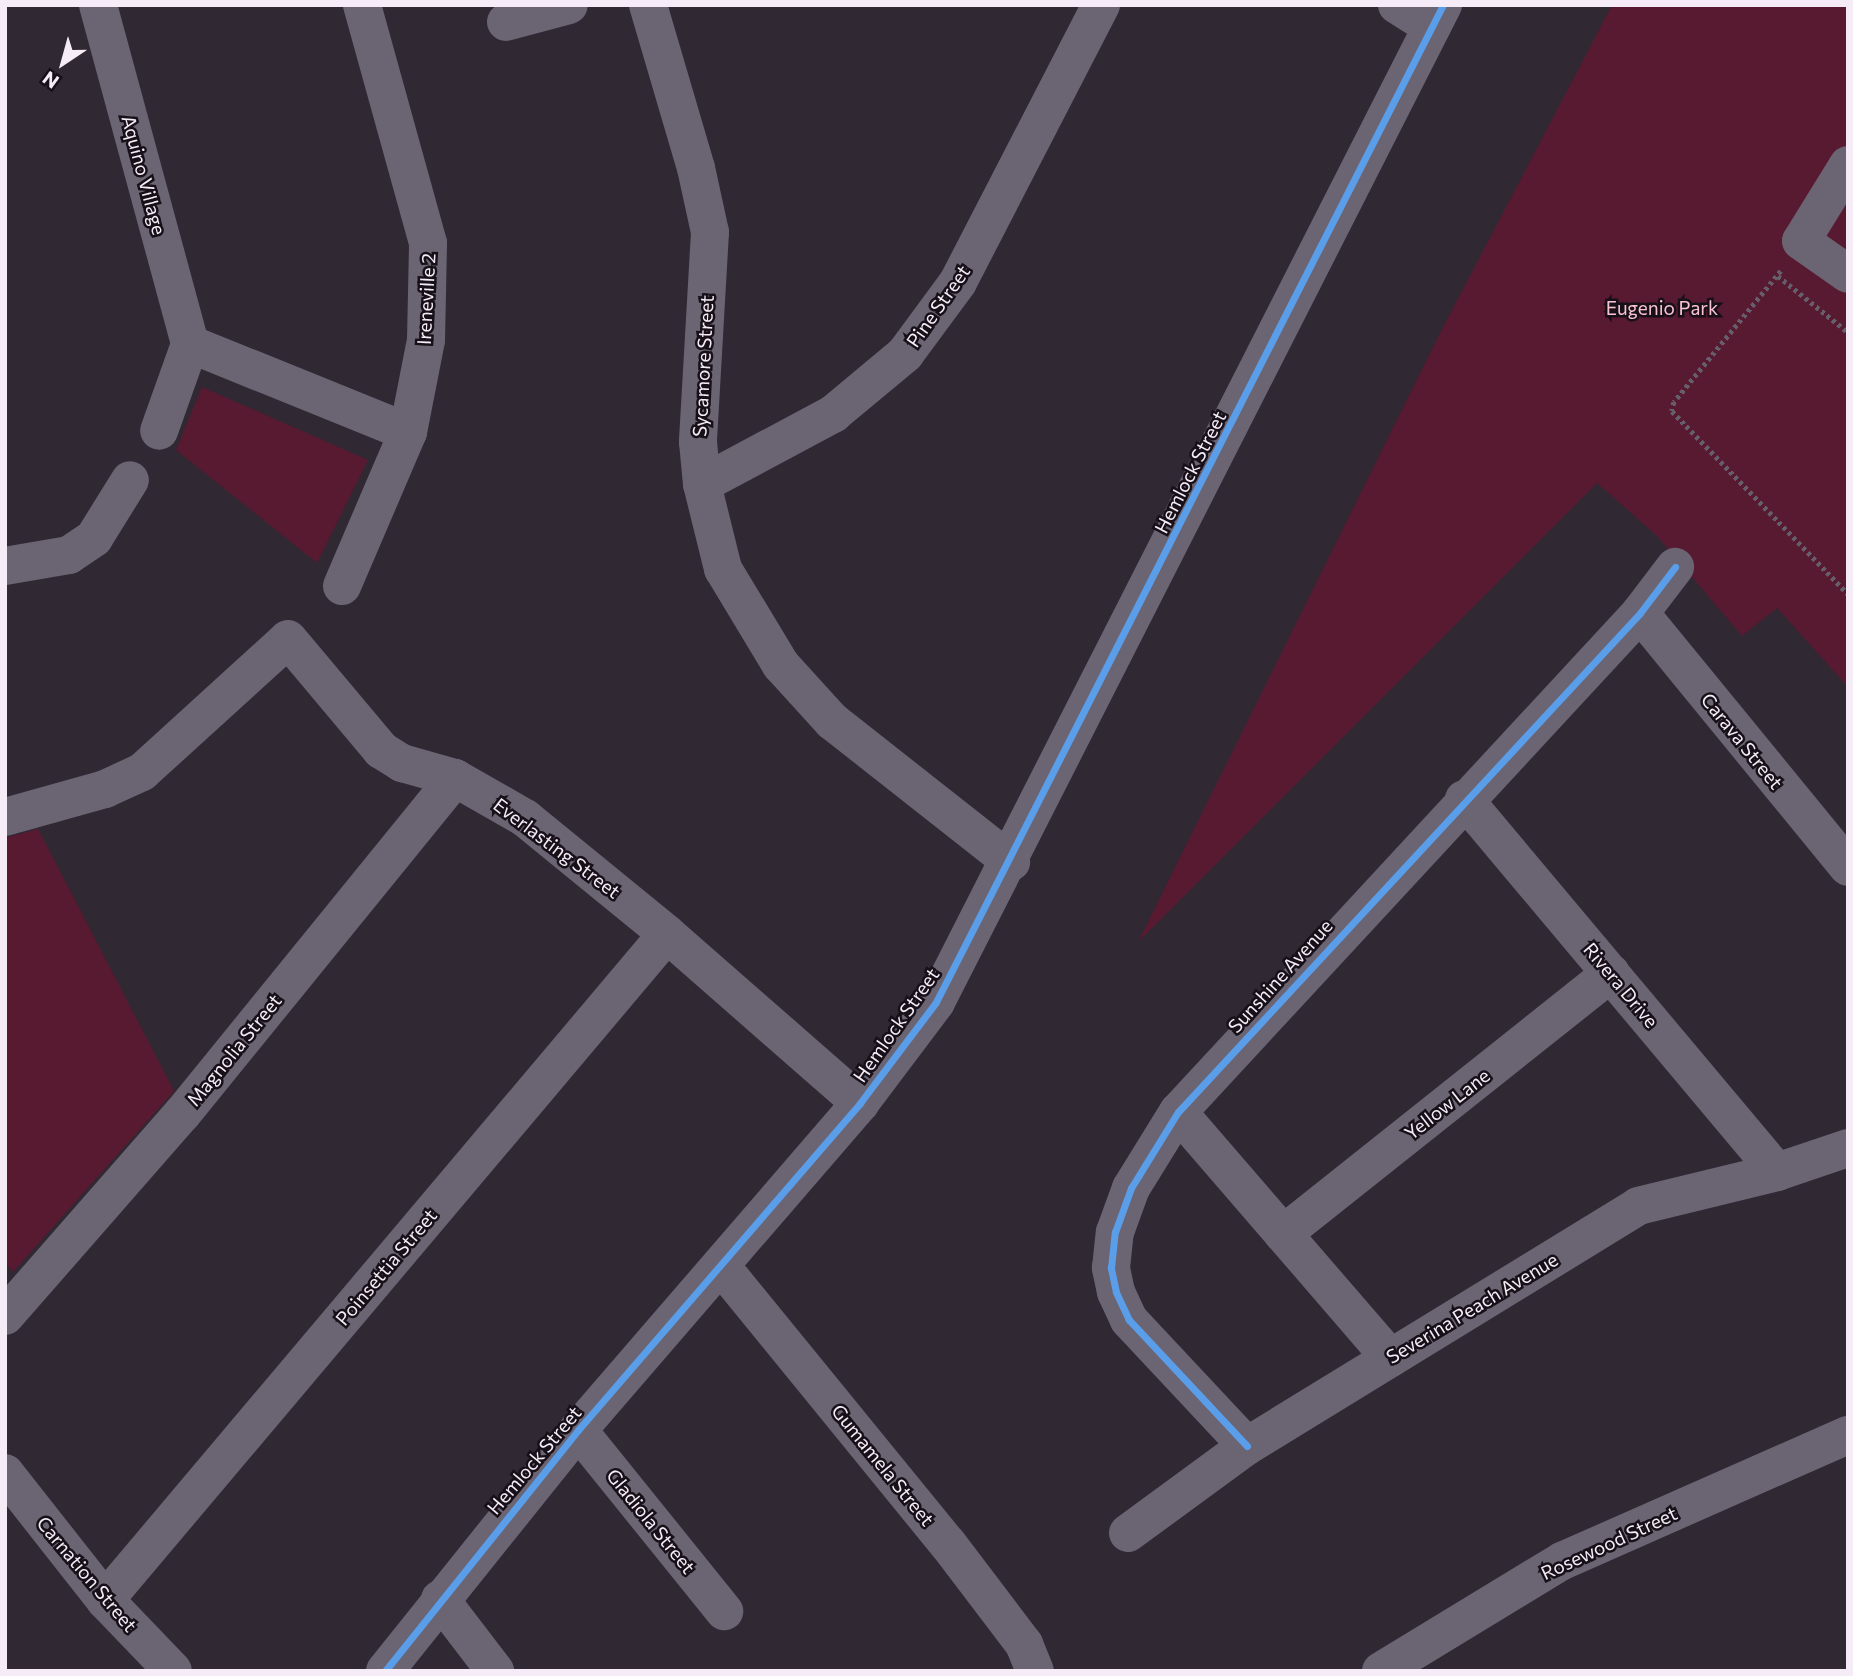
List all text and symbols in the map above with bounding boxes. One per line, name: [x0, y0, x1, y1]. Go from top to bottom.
north arrow: [28, 28, 98, 98]
text: N: [38, 67, 63, 94]
street label: Aquino Village: [117, 113, 171, 237]
street label: Ireneville 2: [412, 253, 440, 345]
street label: Pine Street: [901, 261, 975, 351]
street label: Sycamore Street: [688, 294, 718, 438]
park label: Eugenio Park: [1606, 297, 1718, 319]
street label: Hemlock Street: [1149, 407, 1231, 537]
street label: Carava Street: [1696, 688, 1788, 794]
street label: Everlasting Street: [489, 793, 625, 903]
street label: Sunshine Avenue: [1223, 915, 1337, 1037]
street label: Rivera Drive: [1579, 938, 1663, 1032]
street label: Hemlock Street: [848, 964, 944, 1086]
street label: Magnolia Street: [182, 989, 286, 1111]
street label: Yellow Lane: [1400, 1064, 1494, 1144]
street label: Poinsettia Street: [331, 1204, 441, 1330]
street label: Severina Peach Avenue: [1382, 1248, 1562, 1368]
street label: Gumamela Street: [827, 1400, 939, 1530]
street label: Hemlock Street: [482, 1401, 586, 1519]
street label: Gladiola Street: [602, 1464, 700, 1578]
street label: Rosewood Street: [1537, 1501, 1681, 1585]
street label: Carnation Street: [32, 1512, 142, 1636]

